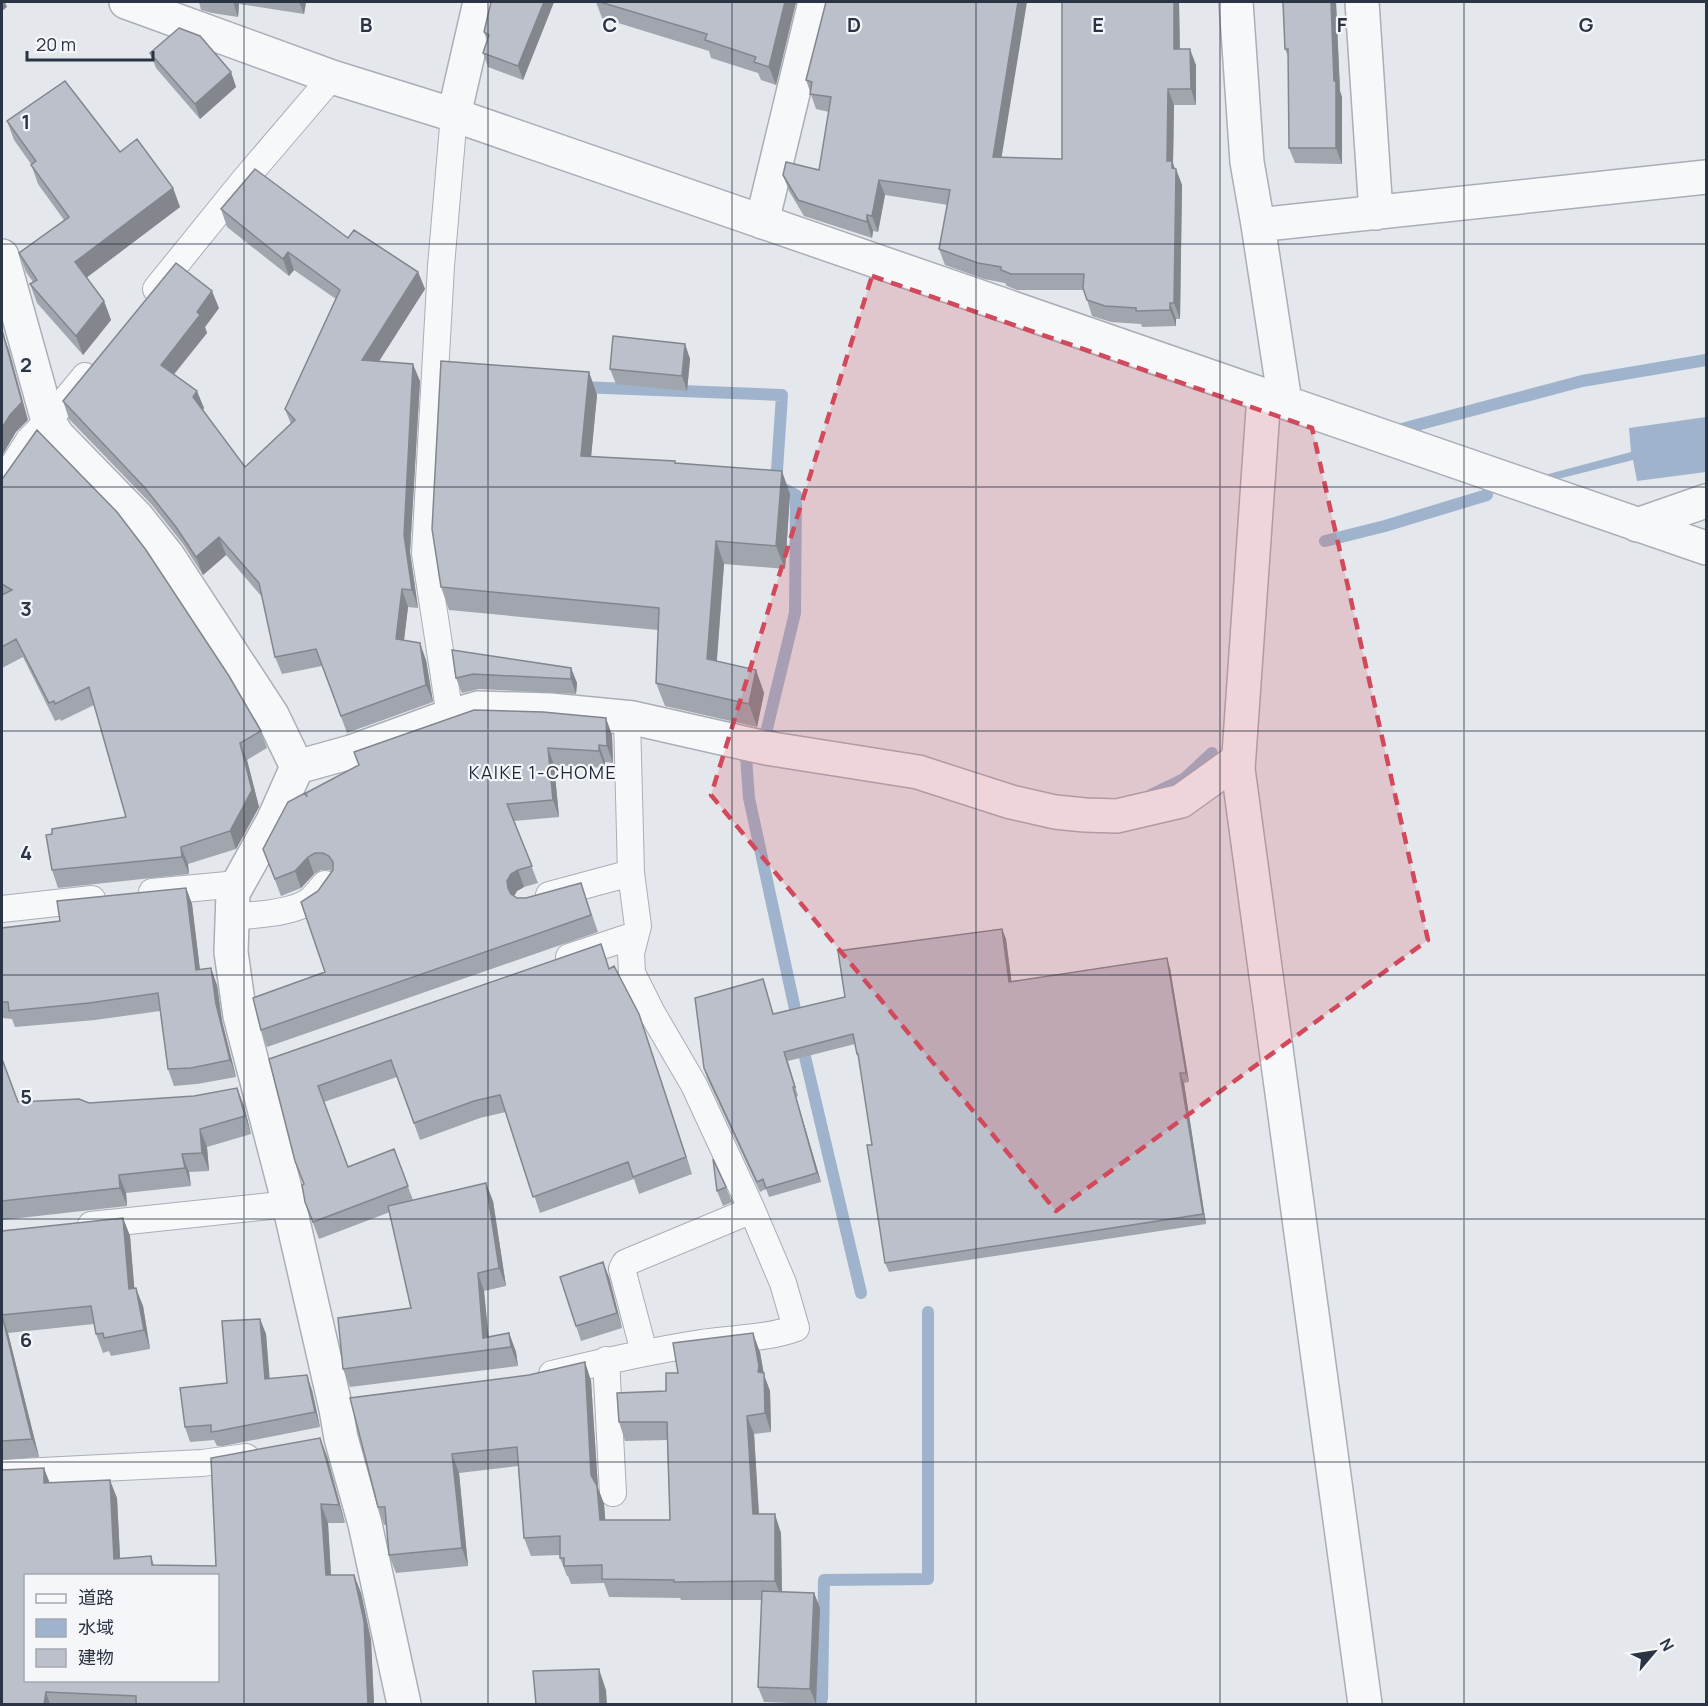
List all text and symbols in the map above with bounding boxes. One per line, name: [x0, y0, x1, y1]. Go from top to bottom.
text: B: [360, 11, 373, 38]
text: C: [603, 11, 617, 38]
text: D: [847, 11, 861, 38]
text: E: [1092, 11, 1104, 38]
text: F: [1337, 11, 1348, 38]
text: G: [1579, 11, 1594, 38]
scale bar: [27, 24, 153, 62]
text: 20 m: [36, 32, 76, 56]
text: 1: [22, 108, 30, 135]
text: 2: [20, 351, 32, 378]
text: 3: [20, 595, 32, 622]
district label: KAIKE 1-CHOME: [469, 760, 617, 784]
text: 4: [20, 839, 32, 866]
text: 5: [20, 1083, 32, 1110]
text: 6: [20, 1326, 32, 1353]
legend: [24, 1574, 219, 1682]
text: 道路: [78, 1585, 114, 1609]
text: 水域: [78, 1615, 114, 1639]
north arrow: [1624, 1622, 1684, 1682]
text: N: [1655, 1634, 1680, 1655]
text: 建物: [78, 1645, 114, 1669]

